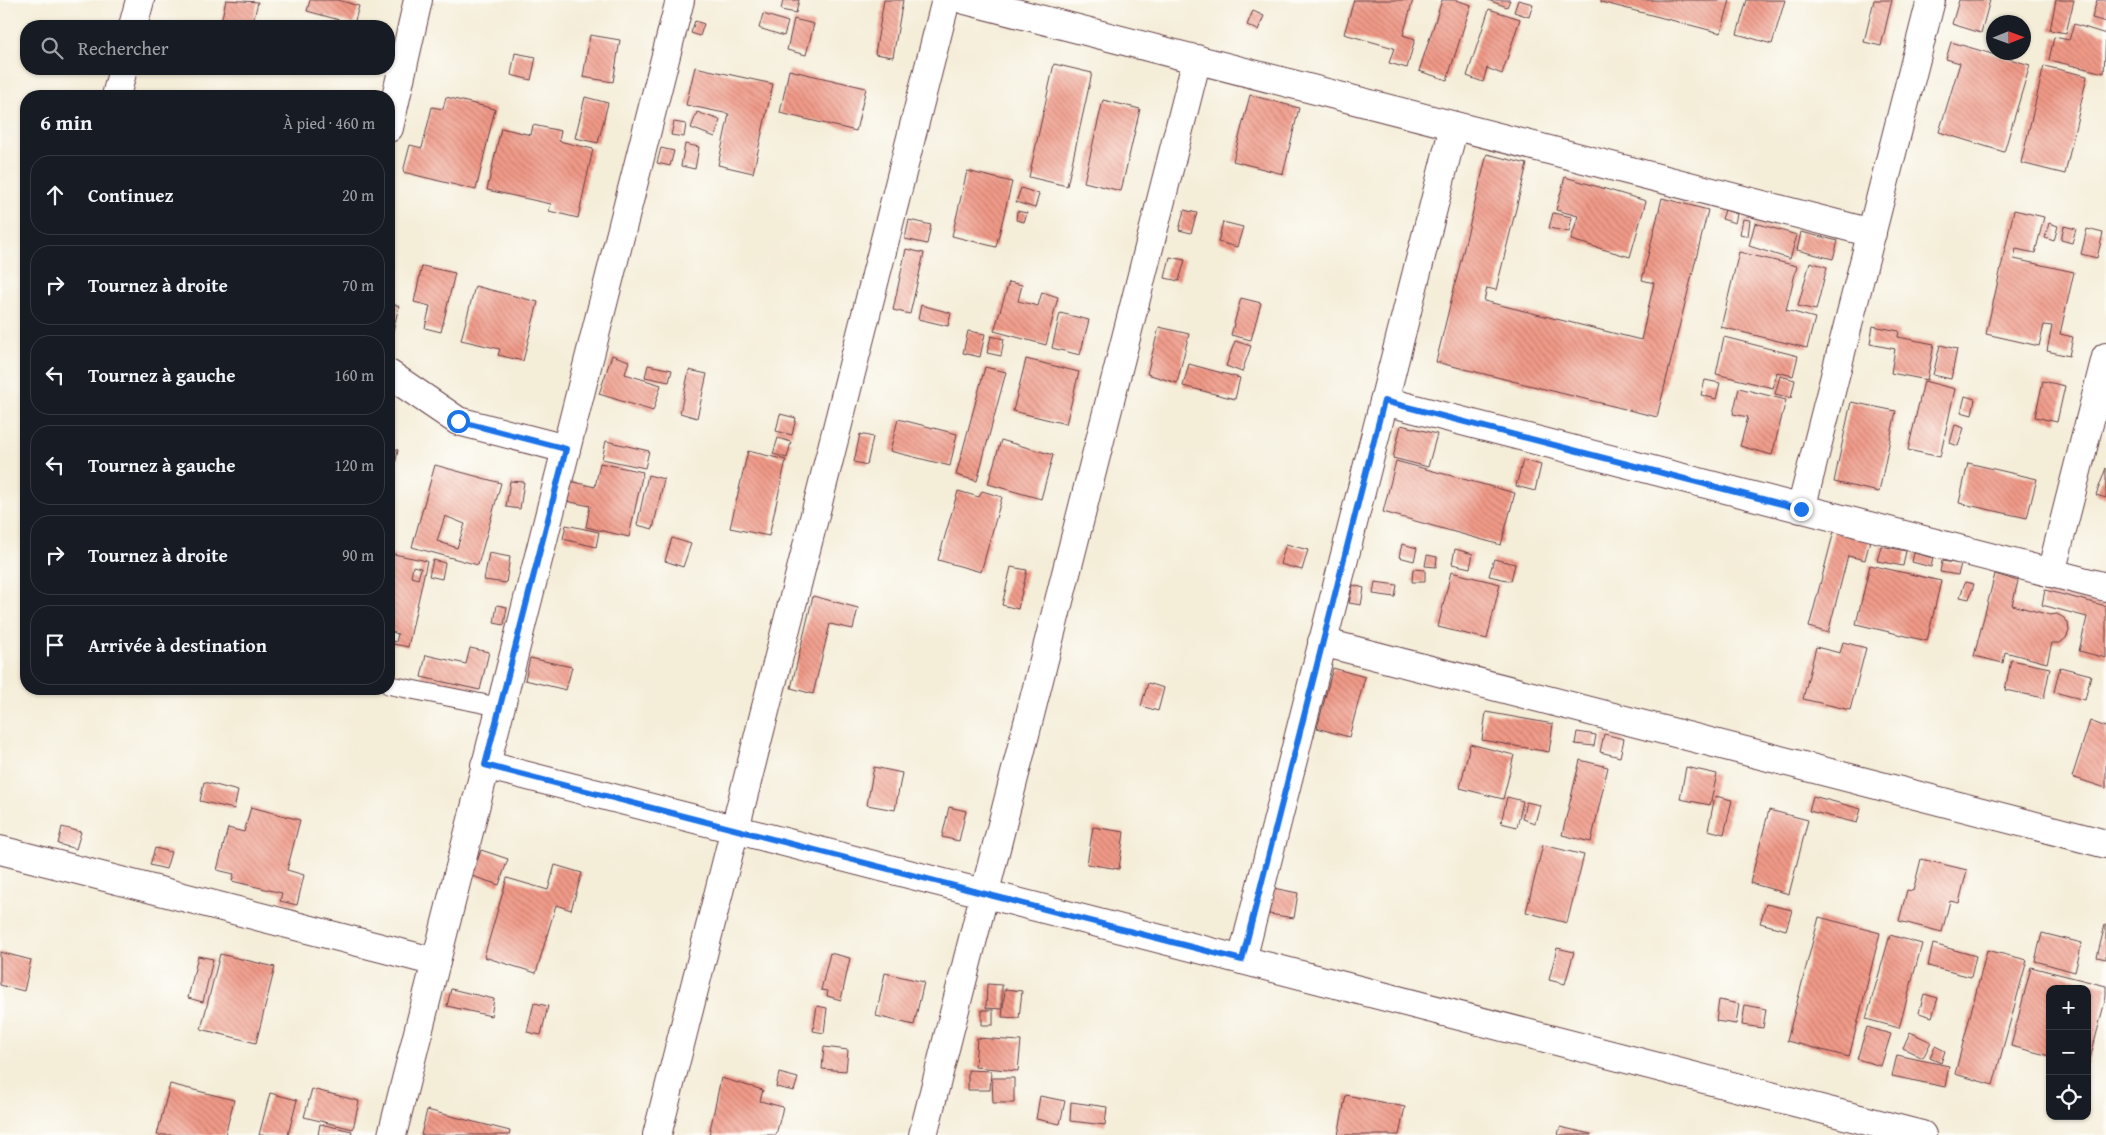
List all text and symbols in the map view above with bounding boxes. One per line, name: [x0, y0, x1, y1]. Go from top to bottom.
north arrow: [1986, 15, 2031, 60]
search box: [20, 20, 395, 75]
icon: search: [38, 34, 66, 62]
text: Rechercher: [78, 34, 169, 62]
text: 6 min: [40, 107, 92, 138]
text: À pied · 460 m: [283, 111, 375, 135]
icon: ahead: [41, 181, 69, 209]
text: Continuez: [88, 181, 174, 209]
text: 20 m: [342, 183, 374, 207]
icon: right: [41, 271, 69, 299]
text: Tournez à droite: [88, 271, 228, 299]
text: 70 m: [342, 273, 374, 297]
icon: left: [41, 361, 69, 389]
text: Tournez à gauche: [88, 361, 236, 389]
text: 160 m: [334, 363, 374, 387]
route start: [447, 410, 470, 433]
icon: left: [41, 451, 69, 479]
text: Tournez à gauche: [88, 451, 236, 479]
text: 120 m: [334, 453, 374, 477]
route end: [1790, 498, 1813, 521]
icon: right: [41, 541, 69, 569]
text: Tournez à droite: [88, 541, 228, 569]
text: 90 m: [342, 543, 374, 567]
icon: arrive: [41, 631, 69, 659]
text: Arrivée à destination: [88, 631, 267, 659]
map controls: [2046, 985, 2091, 1120]
button: +: [2046, 985, 2091, 1030]
button: −: [2046, 1030, 2091, 1075]
button: locate: [2046, 1075, 2091, 1120]

